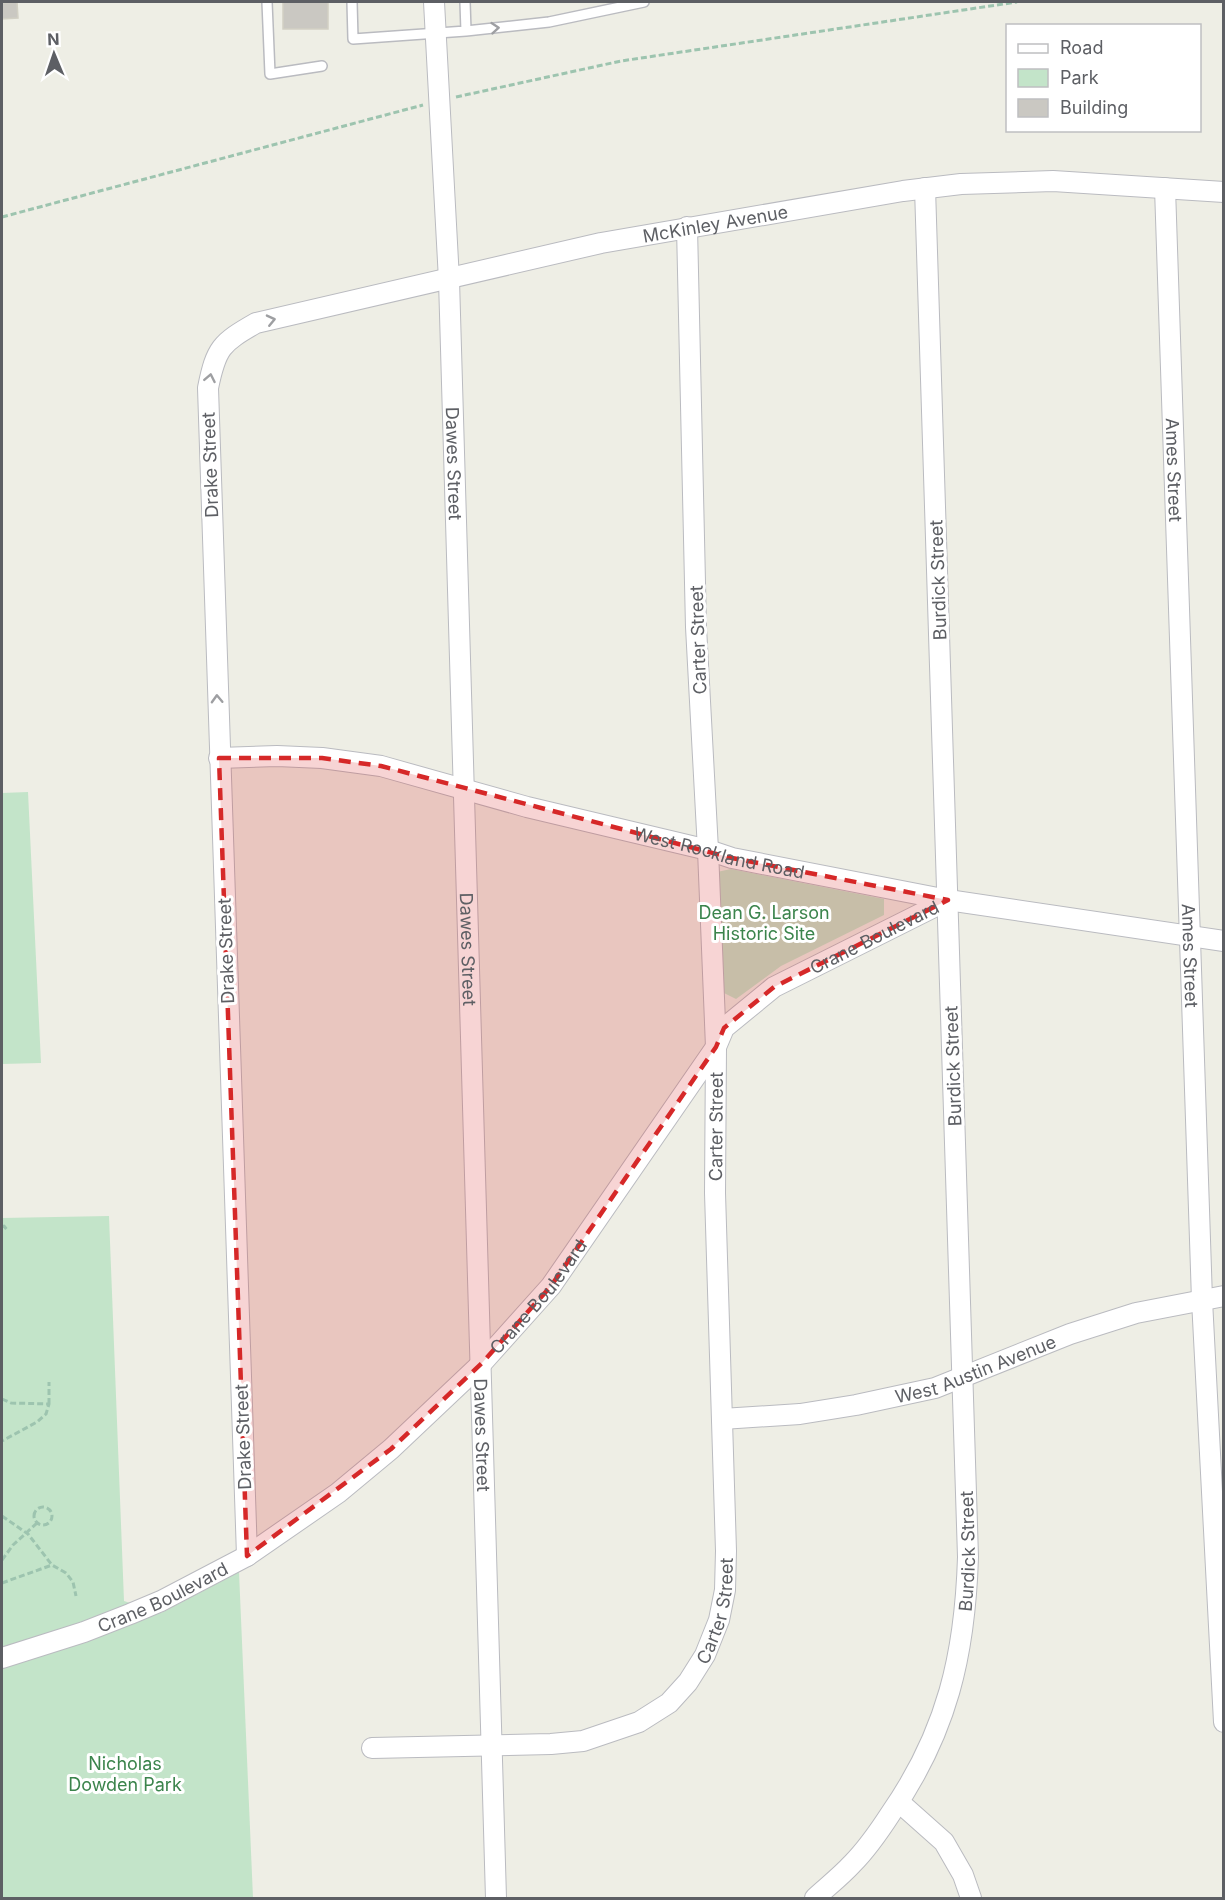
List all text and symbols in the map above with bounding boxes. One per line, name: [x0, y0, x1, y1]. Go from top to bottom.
one-way arrow: [490, 22, 499, 35]
north arrow: [24, 24, 84, 84]
legend: [1006, 24, 1201, 132]
text: N: [47, 29, 60, 49]
text: Road: [1060, 37, 1103, 58]
text: Park: [1060, 67, 1099, 88]
text: Building: [1060, 97, 1128, 118]
street label: McKinley Avenue: [641, 201, 789, 246]
one-way arrow: [266, 314, 276, 327]
one-way arrow: [203, 374, 216, 384]
street label: Dawes Street: [442, 407, 466, 521]
street label: Drake Street: [198, 412, 222, 518]
street label: Ames Street: [1162, 417, 1187, 522]
street label: Burdick Street: [925, 519, 951, 640]
street label: Carter Street: [686, 585, 710, 695]
one-way arrow: [211, 695, 224, 704]
street label: West Rockland Road: [632, 822, 806, 882]
street label: Dawes Street: [456, 892, 481, 1006]
street label: Crane Boulevard: [806, 896, 942, 978]
street label: Drake Street: [214, 898, 238, 1004]
park label: Dean G. Larson Historic Site: [698, 902, 830, 944]
street label: Ames Street: [1178, 903, 1203, 1008]
street label: Burdick Street: [940, 1005, 966, 1126]
street label: Carter Street: [705, 1072, 726, 1181]
street label: Crane Boulevard: [485, 1235, 591, 1358]
street label: West Austin Avenue: [893, 1330, 1059, 1407]
street label: Dawes Street: [470, 1378, 495, 1492]
street label: Drake Street: [231, 1384, 255, 1490]
street label: Burdick Street: [954, 1490, 979, 1612]
street label: Crane Boulevard: [94, 1557, 231, 1636]
street label: Carter Street: [691, 1557, 736, 1668]
park label: Nicholas Dowden Park: [68, 1753, 182, 1795]

